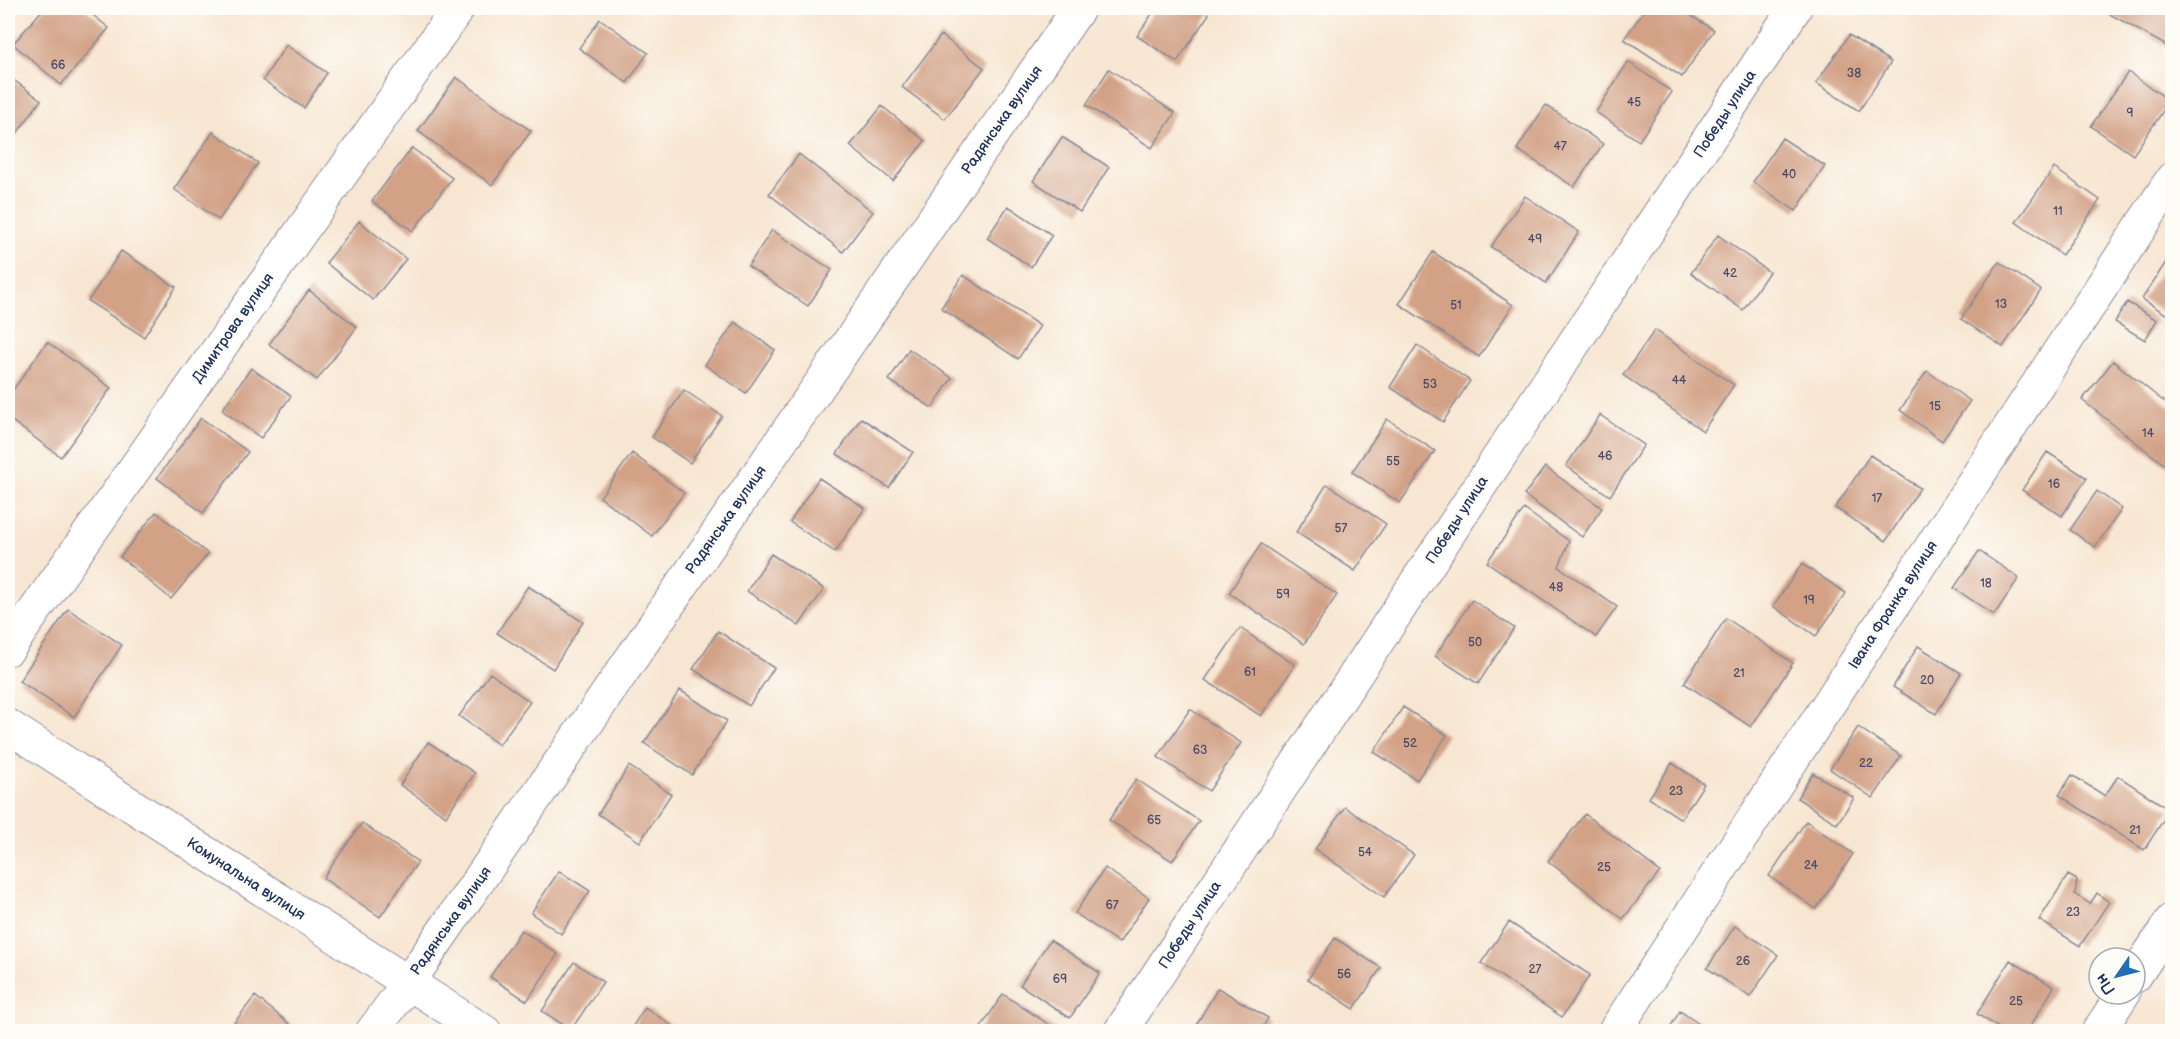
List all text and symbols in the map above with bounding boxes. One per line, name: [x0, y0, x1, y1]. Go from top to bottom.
house number: 66: [51, 58, 65, 73]
street label: Радянська вулиця: [957, 62, 1047, 178]
street label: Победы улица: [1689, 66, 1761, 162]
house number: 38: [1847, 66, 1861, 81]
house number: 45: [1627, 95, 1641, 110]
house number: 9: [2127, 106, 2134, 121]
house number: 47: [1553, 139, 1567, 154]
house number: 40: [1782, 167, 1796, 182]
house number: 11: [2053, 204, 2063, 219]
house number: 49: [1528, 232, 1542, 247]
house number: 42: [1723, 266, 1737, 281]
street label: Димитрова вулиця: [188, 269, 278, 387]
house number: 13: [1995, 297, 2007, 312]
house number: 51: [1450, 298, 1462, 313]
house number: 44: [1672, 373, 1687, 388]
house number: 53: [1423, 377, 1437, 392]
house number: 15: [1929, 399, 1941, 414]
house number: 14: [2142, 426, 2155, 441]
house number: 46: [1598, 449, 1612, 464]
house number: 55: [1386, 454, 1400, 469]
street label: Радянська вулиця: [681, 462, 771, 578]
street label: Победы улица: [1421, 472, 1493, 568]
house number: 16: [2048, 477, 2060, 492]
house number: 17: [1872, 491, 1882, 506]
house number: 57: [1335, 521, 1347, 536]
street label: Івана Франка вулиця: [1844, 537, 1942, 673]
house number: 18: [1980, 576, 1992, 591]
house number: 48: [1549, 580, 1563, 595]
house number: 59: [1276, 587, 1290, 602]
house number: 19: [1803, 593, 1815, 608]
house number: 50: [1468, 635, 1482, 650]
house number: 61: [1244, 665, 1256, 680]
house number: 21: [1733, 666, 1745, 681]
house number: 20: [1920, 673, 1934, 688]
house number: 52: [1403, 736, 1417, 751]
house number: 63: [1193, 743, 1207, 758]
house number: 22: [1859, 756, 1873, 771]
house number: 23: [1669, 784, 1683, 799]
house number: 65: [1147, 813, 1161, 828]
house number: 21: [2129, 823, 2141, 838]
street label: Комунальна вулиця: [183, 833, 309, 925]
house number: 54: [1358, 845, 1373, 860]
house number: 24: [1804, 858, 1819, 873]
house number: 25: [1597, 860, 1611, 875]
street label: Радянська вулиця: [406, 863, 496, 979]
street label: Победы улица: [1154, 877, 1226, 973]
house number: 67: [1105, 898, 1119, 913]
house number: 23: [2066, 905, 2080, 920]
north arrow: [2087, 946, 2147, 1006]
house number: 26: [1736, 954, 1750, 969]
house number: 27: [1529, 962, 1542, 977]
house number: 56: [1337, 967, 1351, 982]
text: Пн: [2092, 970, 2120, 998]
house number: 69: [1053, 972, 1067, 987]
house number: 25: [2009, 994, 2023, 1009]

